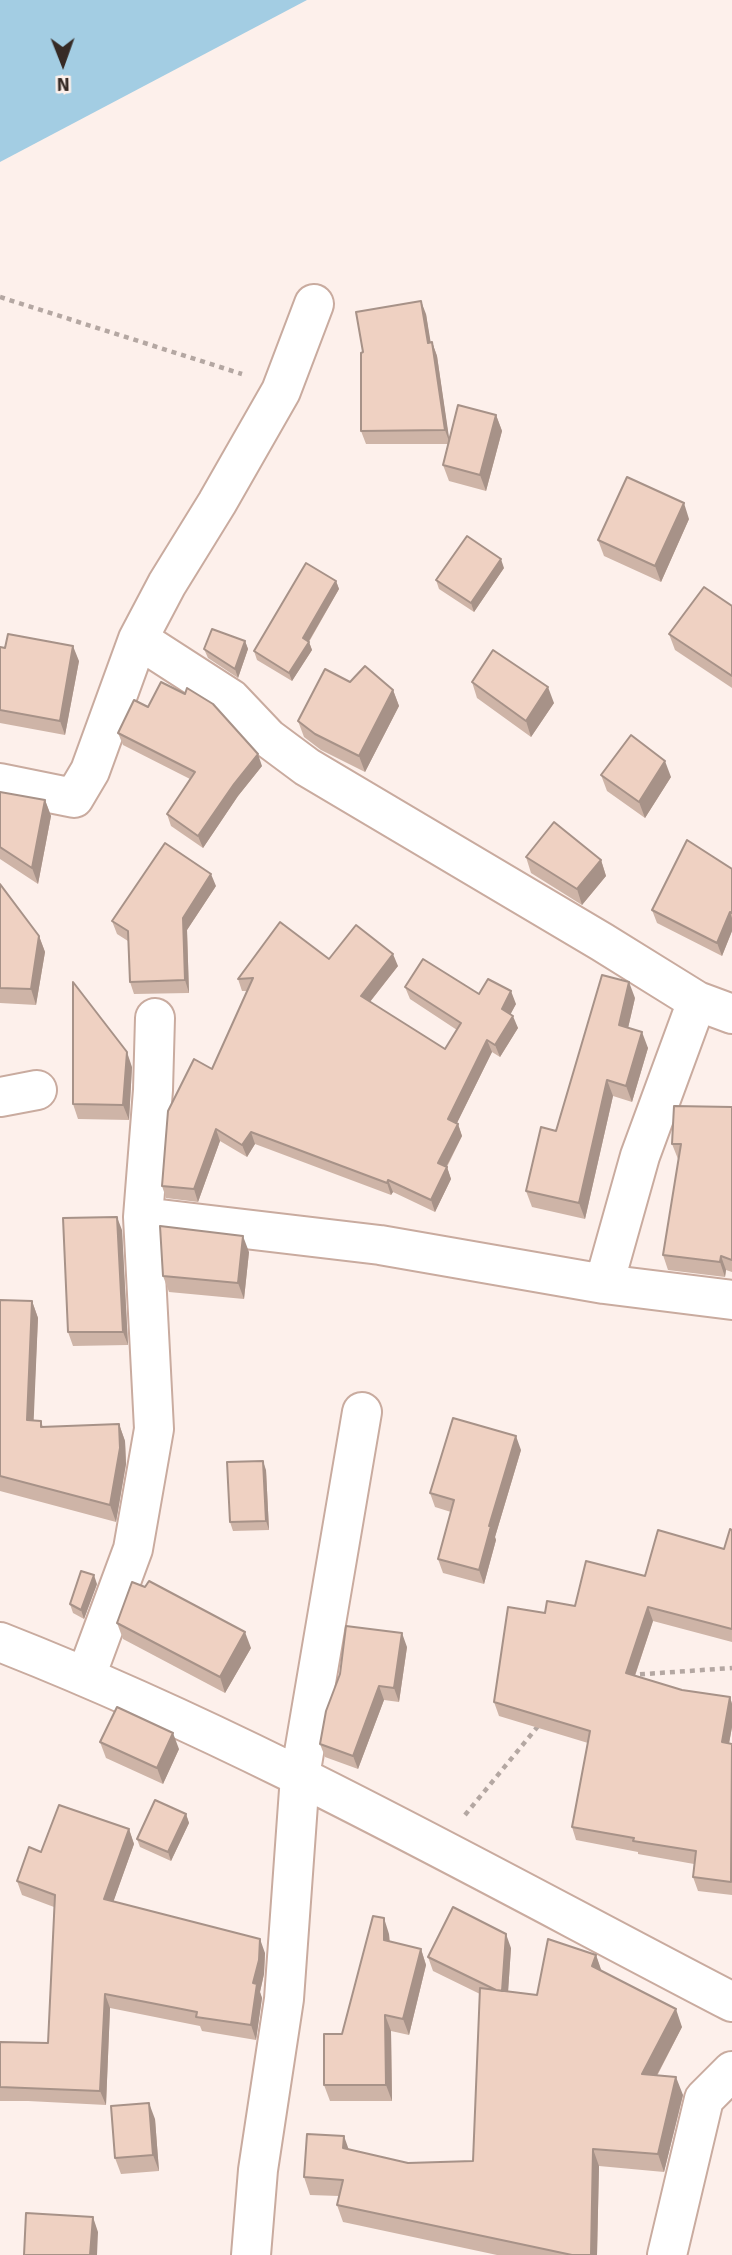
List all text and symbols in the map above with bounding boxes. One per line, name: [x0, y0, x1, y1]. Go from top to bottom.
north arrow: [28, 28, 98, 98]
text: N: [57, 72, 70, 96]

